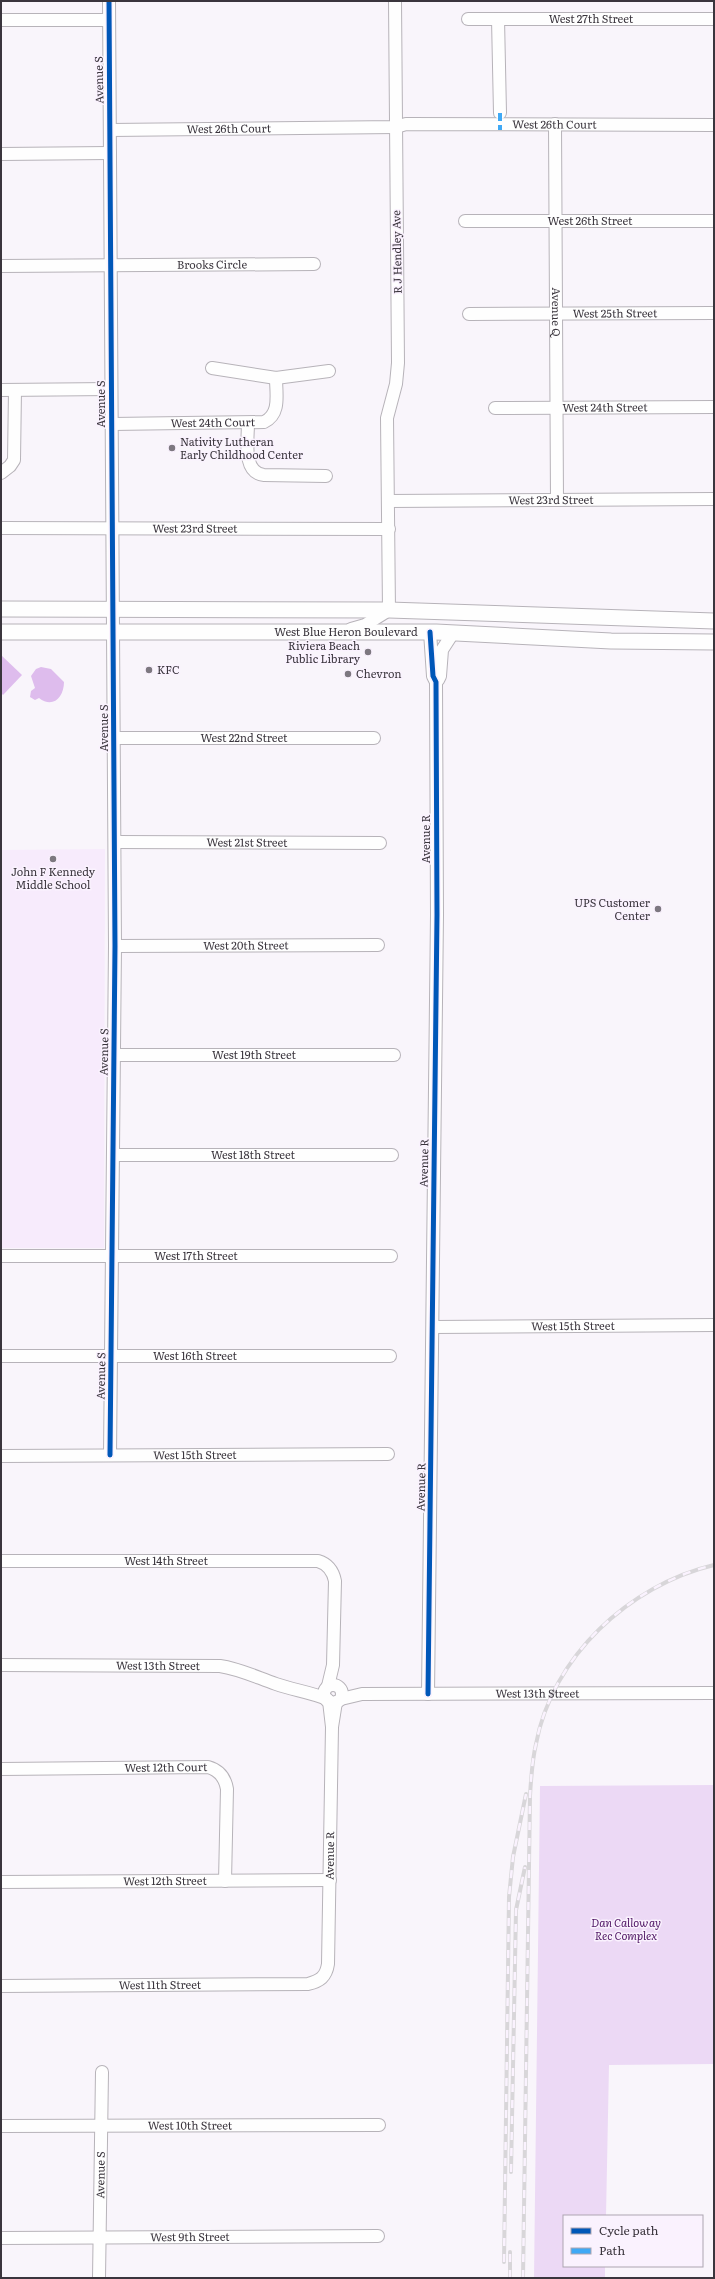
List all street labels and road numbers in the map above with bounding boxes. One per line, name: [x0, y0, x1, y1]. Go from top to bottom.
street label: West 27th Street: [549, 10, 634, 26]
street label: Avenue S: [90, 56, 106, 104]
street label: West 26th Court: [512, 115, 597, 132]
street label: West 26th Court: [187, 119, 272, 136]
street label: R J Hendley Ave: [387, 210, 405, 294]
street label: West 26th Street: [547, 212, 633, 228]
street label: Brooks Circle: [177, 255, 247, 272]
street label: Avenue Q: [549, 287, 565, 338]
street label: West 25th Street: [573, 304, 658, 321]
street label: Avenue S: [92, 380, 108, 428]
street label: West 24th Street: [562, 398, 648, 415]
street label: West 24th Court: [171, 413, 256, 430]
street label: West 23rd Street: [508, 491, 594, 507]
street label: West 23rd Street: [152, 519, 238, 536]
street label: West Blue Heron Boulevard: [274, 623, 418, 639]
street label: Avenue S: [95, 704, 111, 752]
street label: West 22nd Street: [201, 729, 288, 745]
street label: Avenue R: [417, 815, 433, 863]
street label: West 21st Street: [206, 833, 288, 850]
street label: West 20th Street: [203, 936, 289, 953]
street label: Avenue S: [95, 1028, 111, 1076]
street label: West 19th Street: [212, 1046, 296, 1062]
street label: Avenue R: [415, 1138, 431, 1188]
street label: West 18th Street: [211, 1146, 296, 1162]
street label: West 17th Street: [154, 1247, 238, 1263]
street label: West 15th Street: [531, 1317, 615, 1333]
street label: West 16th Street: [153, 1347, 238, 1363]
street label: Avenue S: [92, 1352, 108, 1400]
street label: West 15th Street: [153, 1446, 237, 1462]
street label: Avenue R: [412, 1462, 428, 1512]
street label: West 14th Street: [124, 1552, 208, 1568]
street label: West 13th Street: [116, 1657, 201, 1673]
street label: West 13th Street: [495, 1684, 580, 1701]
street label: West 12th Court: [124, 1758, 208, 1775]
street label: Avenue R: [320, 1831, 337, 1880]
street label: West 12th Street: [123, 1872, 207, 1888]
street label: West 11th Street: [119, 1976, 202, 1992]
street label: West 10th Street: [148, 2116, 233, 2133]
street label: Avenue S: [91, 2151, 108, 2199]
street label: West 9th Street: [150, 2228, 230, 2244]

